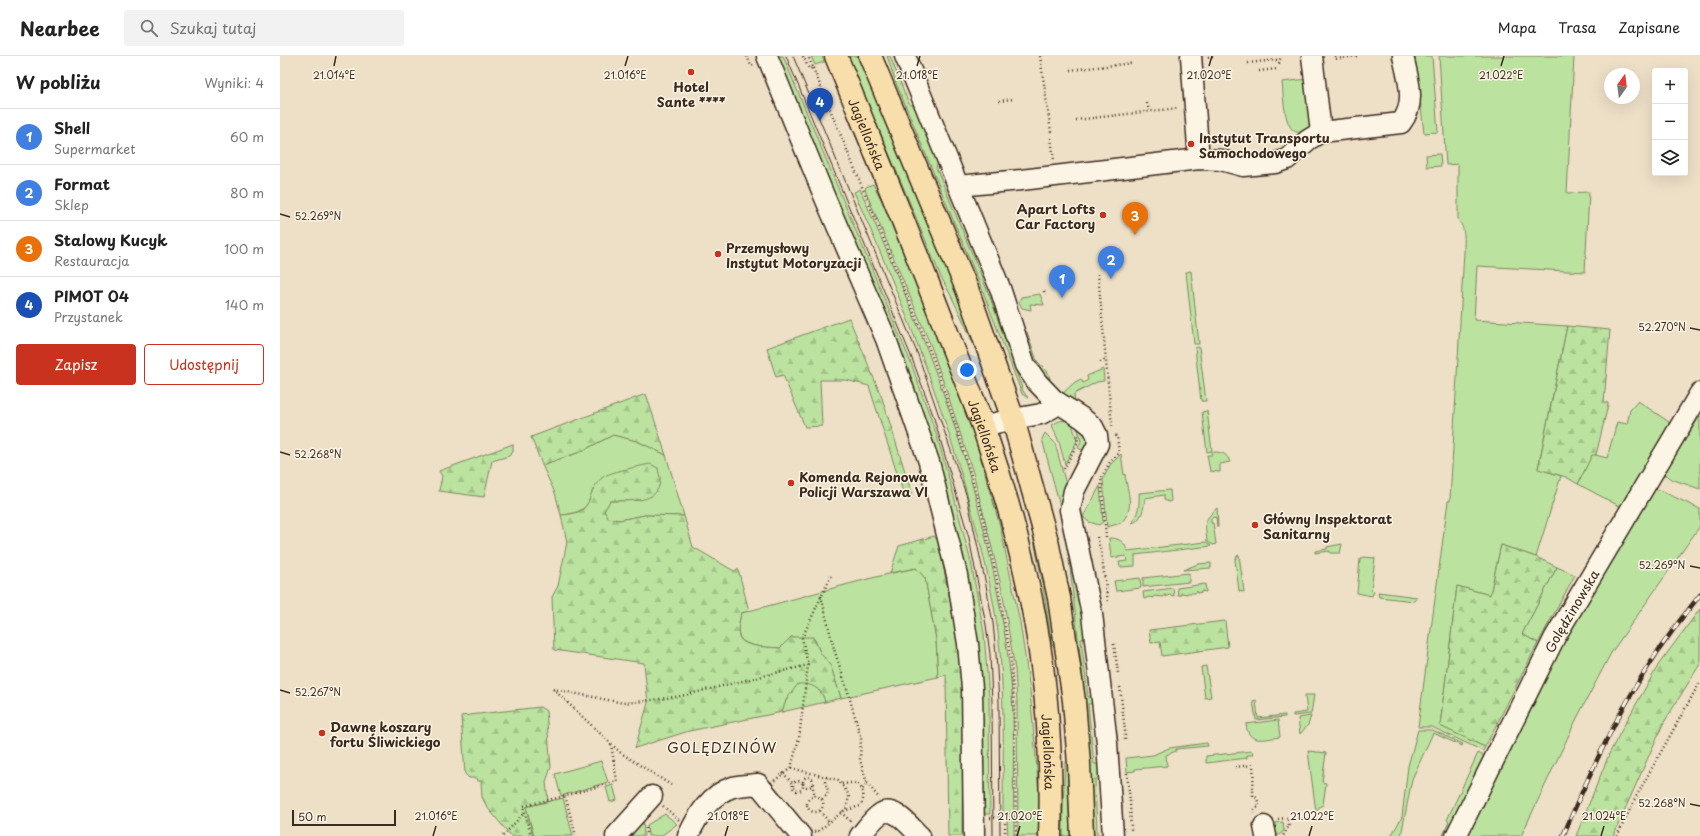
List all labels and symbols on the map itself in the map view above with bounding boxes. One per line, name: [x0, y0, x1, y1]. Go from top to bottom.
text: 21.014°E: [313, 67, 355, 82]
text: 21.016°E: [604, 67, 646, 82]
marker: Hotel Sante ****: [686, 67, 696, 77]
text: 21.018°E: [896, 67, 938, 82]
text: 21.020°E: [1186, 67, 1232, 82]
text: 21.022°E: [1479, 67, 1523, 82]
north arrow: [1604, 68, 1640, 104]
place label: Hotel Sante ****: [657, 77, 726, 111]
pin: 4: [807, 88, 833, 121]
street label: Jagiellońska: [844, 95, 891, 174]
place label: Instytut Transportu Samochodowego: [1199, 128, 1330, 162]
marker: Instytut Transportu Samochodowego: [1186, 139, 1196, 149]
place label: Apart Lofts Car Factory: [1015, 199, 1095, 233]
pin: 3: [1122, 202, 1148, 235]
text: 52.269°N: [295, 208, 341, 223]
marker: Apart Lofts Car Factory: [1098, 210, 1108, 220]
place label: Przemysłowy Instytut Motoryzacji: [726, 238, 862, 272]
pin: 2: [1098, 246, 1124, 279]
marker: Przemysłowy Instytut Motoryzacji: [713, 249, 723, 259]
pin: 1: [1049, 265, 1075, 298]
text: 52.270°N: [1638, 319, 1686, 334]
your location: [957, 360, 977, 380]
street label: Jagiellońska: [964, 396, 1007, 475]
text: 52.268°N: [294, 446, 342, 461]
place label: Komenda Rejonowa Policji Warszawa VI: [799, 467, 928, 501]
marker: Komenda Rejonowa Policji Warszawa VI: [786, 478, 796, 488]
place label: Główny Inspektorat Sanitarny: [1263, 509, 1392, 543]
marker: Główny Inspektorat Sanitarny: [1250, 520, 1260, 530]
text: 52.269°N: [1639, 557, 1685, 572]
street label: Golędzinowska: [1539, 565, 1603, 656]
text: 52.267°N: [295, 684, 341, 699]
street label: Jagiellońska: [1038, 713, 1060, 791]
place label: Dawne koszary fortu Śliwickiego: [330, 717, 441, 751]
marker: Dawne koszary fortu Śliwickiego: [317, 728, 327, 738]
district label: GOLĘDZINÓW: [667, 737, 777, 758]
text: 52.268°N: [1638, 795, 1686, 810]
scale bar: [292, 808, 396, 827]
text: 21.016°E: [415, 808, 457, 823]
text: 21.018°E: [707, 808, 749, 823]
text: 21.020°E: [997, 808, 1043, 823]
text: 21.022°E: [1290, 808, 1334, 823]
text: 21.024°E: [1582, 808, 1626, 823]

